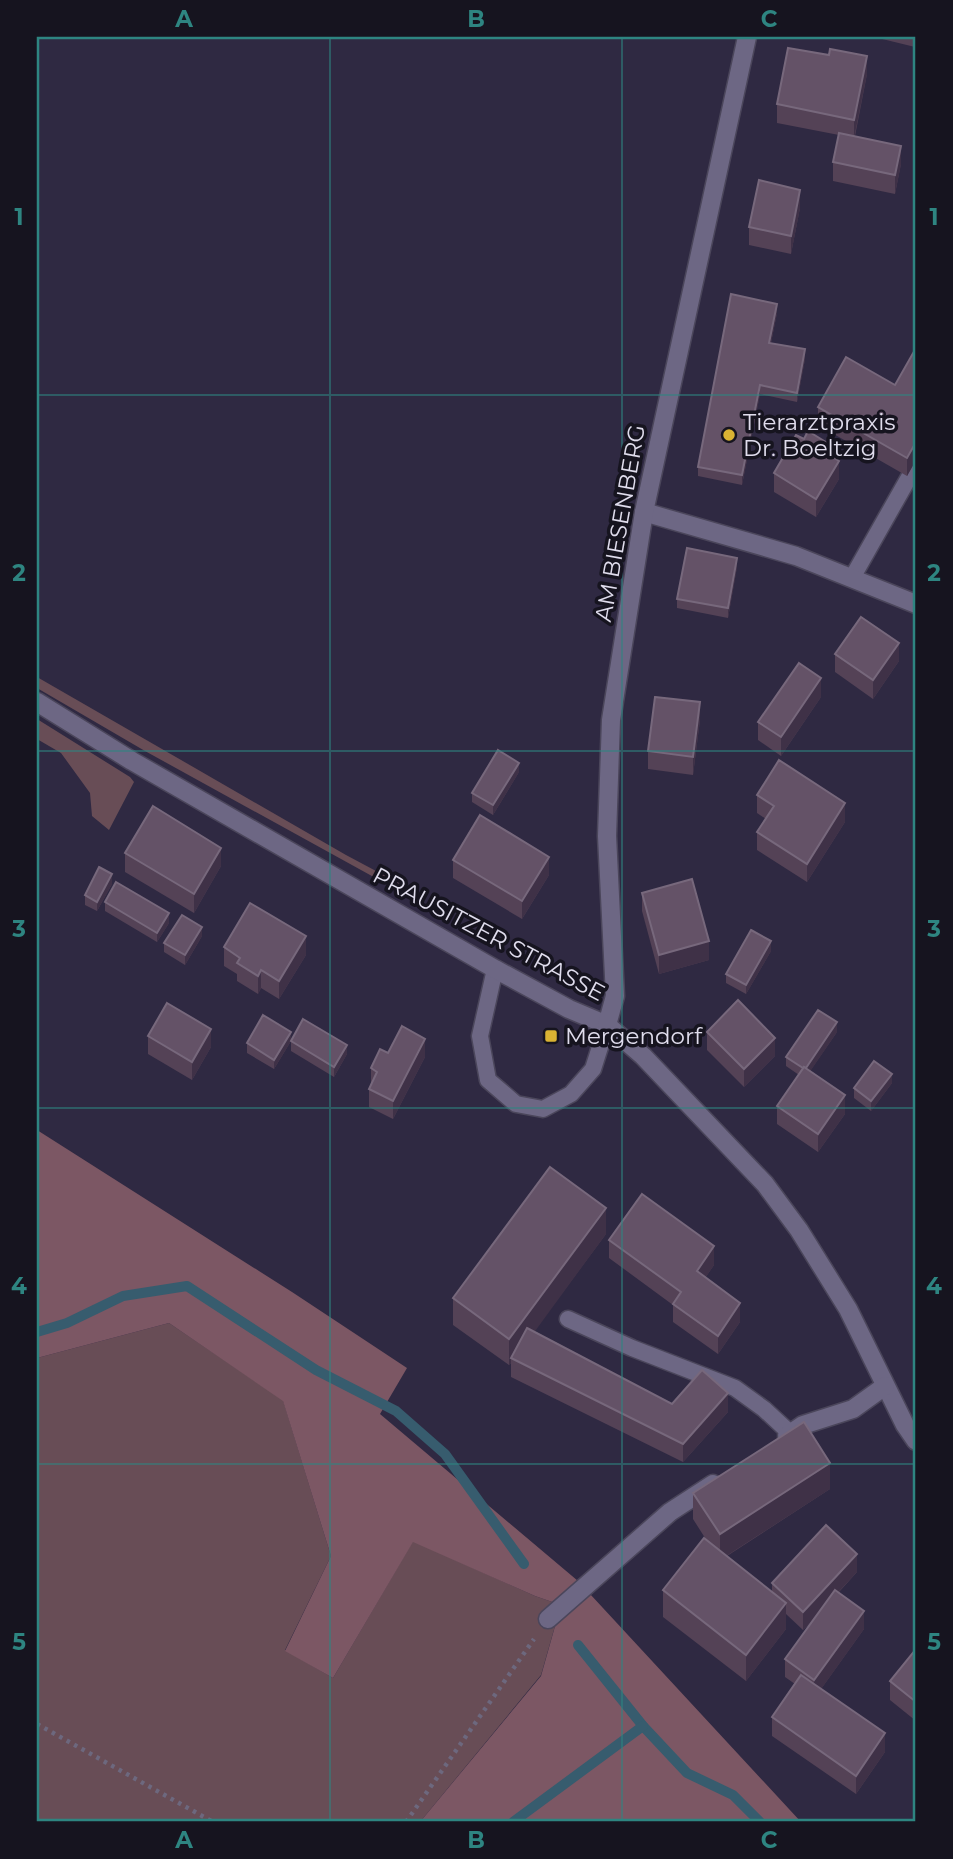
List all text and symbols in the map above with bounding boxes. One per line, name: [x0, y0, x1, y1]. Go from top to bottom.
text: A: [174, 5, 193, 33]
text: B: [467, 5, 485, 33]
text: C: [761, 5, 778, 33]
text: 1: [14, 203, 24, 231]
text: 1: [929, 203, 939, 231]
place label: Tierarztpraxis Dr. Boeltzig: [743, 408, 896, 462]
street label: AM BIESENBERG: [589, 422, 651, 624]
marker: Tierarztpraxis Dr. Boeltzig: [721, 427, 737, 443]
text: 2: [12, 559, 26, 587]
text: 2: [927, 559, 941, 587]
street label: PRAUSITZER STRASSE: [368, 861, 610, 1007]
text: 3: [11, 915, 26, 943]
text: 3: [926, 915, 941, 943]
place label: Mergendorf: [565, 1022, 703, 1050]
marker: Mergendorf: [543, 1028, 559, 1044]
text: 4: [11, 1272, 27, 1300]
text: 4: [926, 1272, 942, 1300]
text: 5: [12, 1628, 26, 1656]
text: 5: [927, 1628, 941, 1656]
text: A: [174, 1826, 193, 1854]
text: B: [467, 1826, 485, 1854]
text: C: [761, 1826, 778, 1854]

